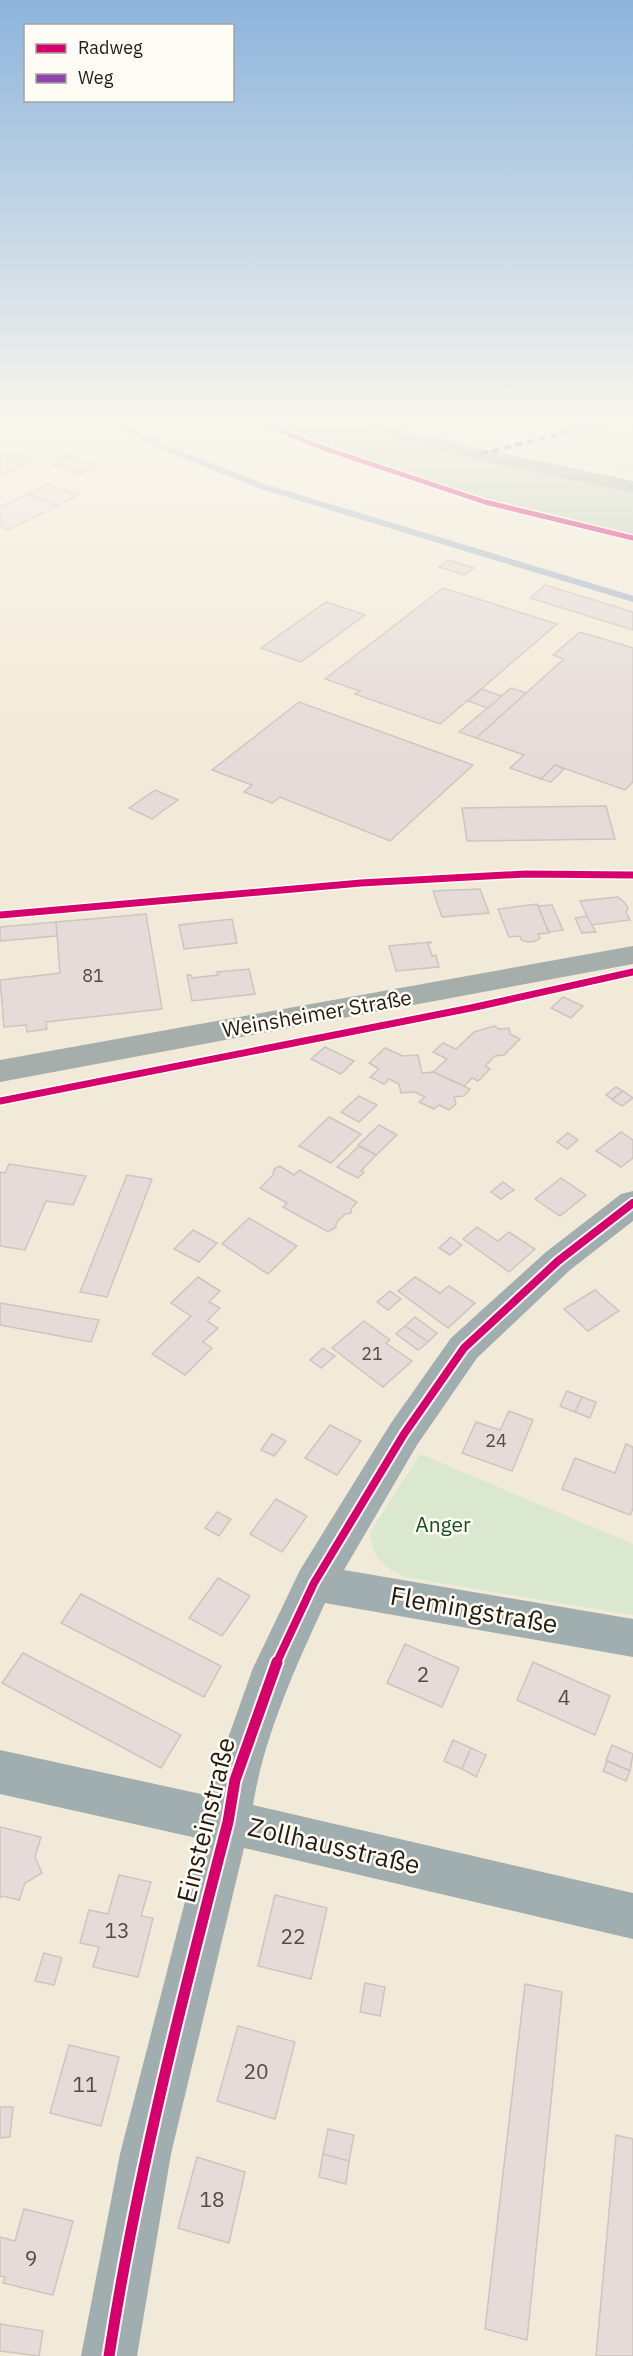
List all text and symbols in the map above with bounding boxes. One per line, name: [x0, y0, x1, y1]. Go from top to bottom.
legend: [24, 24, 234, 102]
text: Radweg: [78, 36, 143, 59]
text: Weg: [78, 66, 114, 89]
house number: 81: [82, 964, 104, 987]
street label: Weinsheimer Straße: [220, 983, 414, 1043]
house number: 21: [361, 1342, 383, 1365]
house number: 24: [485, 1429, 507, 1452]
park label: Anger: [415, 1510, 471, 1538]
street label: Flemingstraße: [388, 1578, 561, 1640]
house number: 2: [417, 1660, 429, 1688]
house number: 4: [558, 1683, 570, 1711]
street label: Einsteinstraße: [168, 1734, 242, 1906]
street label: Zollhausstraße: [245, 1809, 423, 1881]
house number: 13: [104, 1916, 130, 1944]
house number: 22: [280, 1922, 306, 1950]
house number: 20: [243, 2057, 269, 2085]
house number: 11: [72, 2070, 98, 2098]
house number: 18: [199, 2185, 225, 2213]
house number: 9: [25, 2244, 37, 2272]

